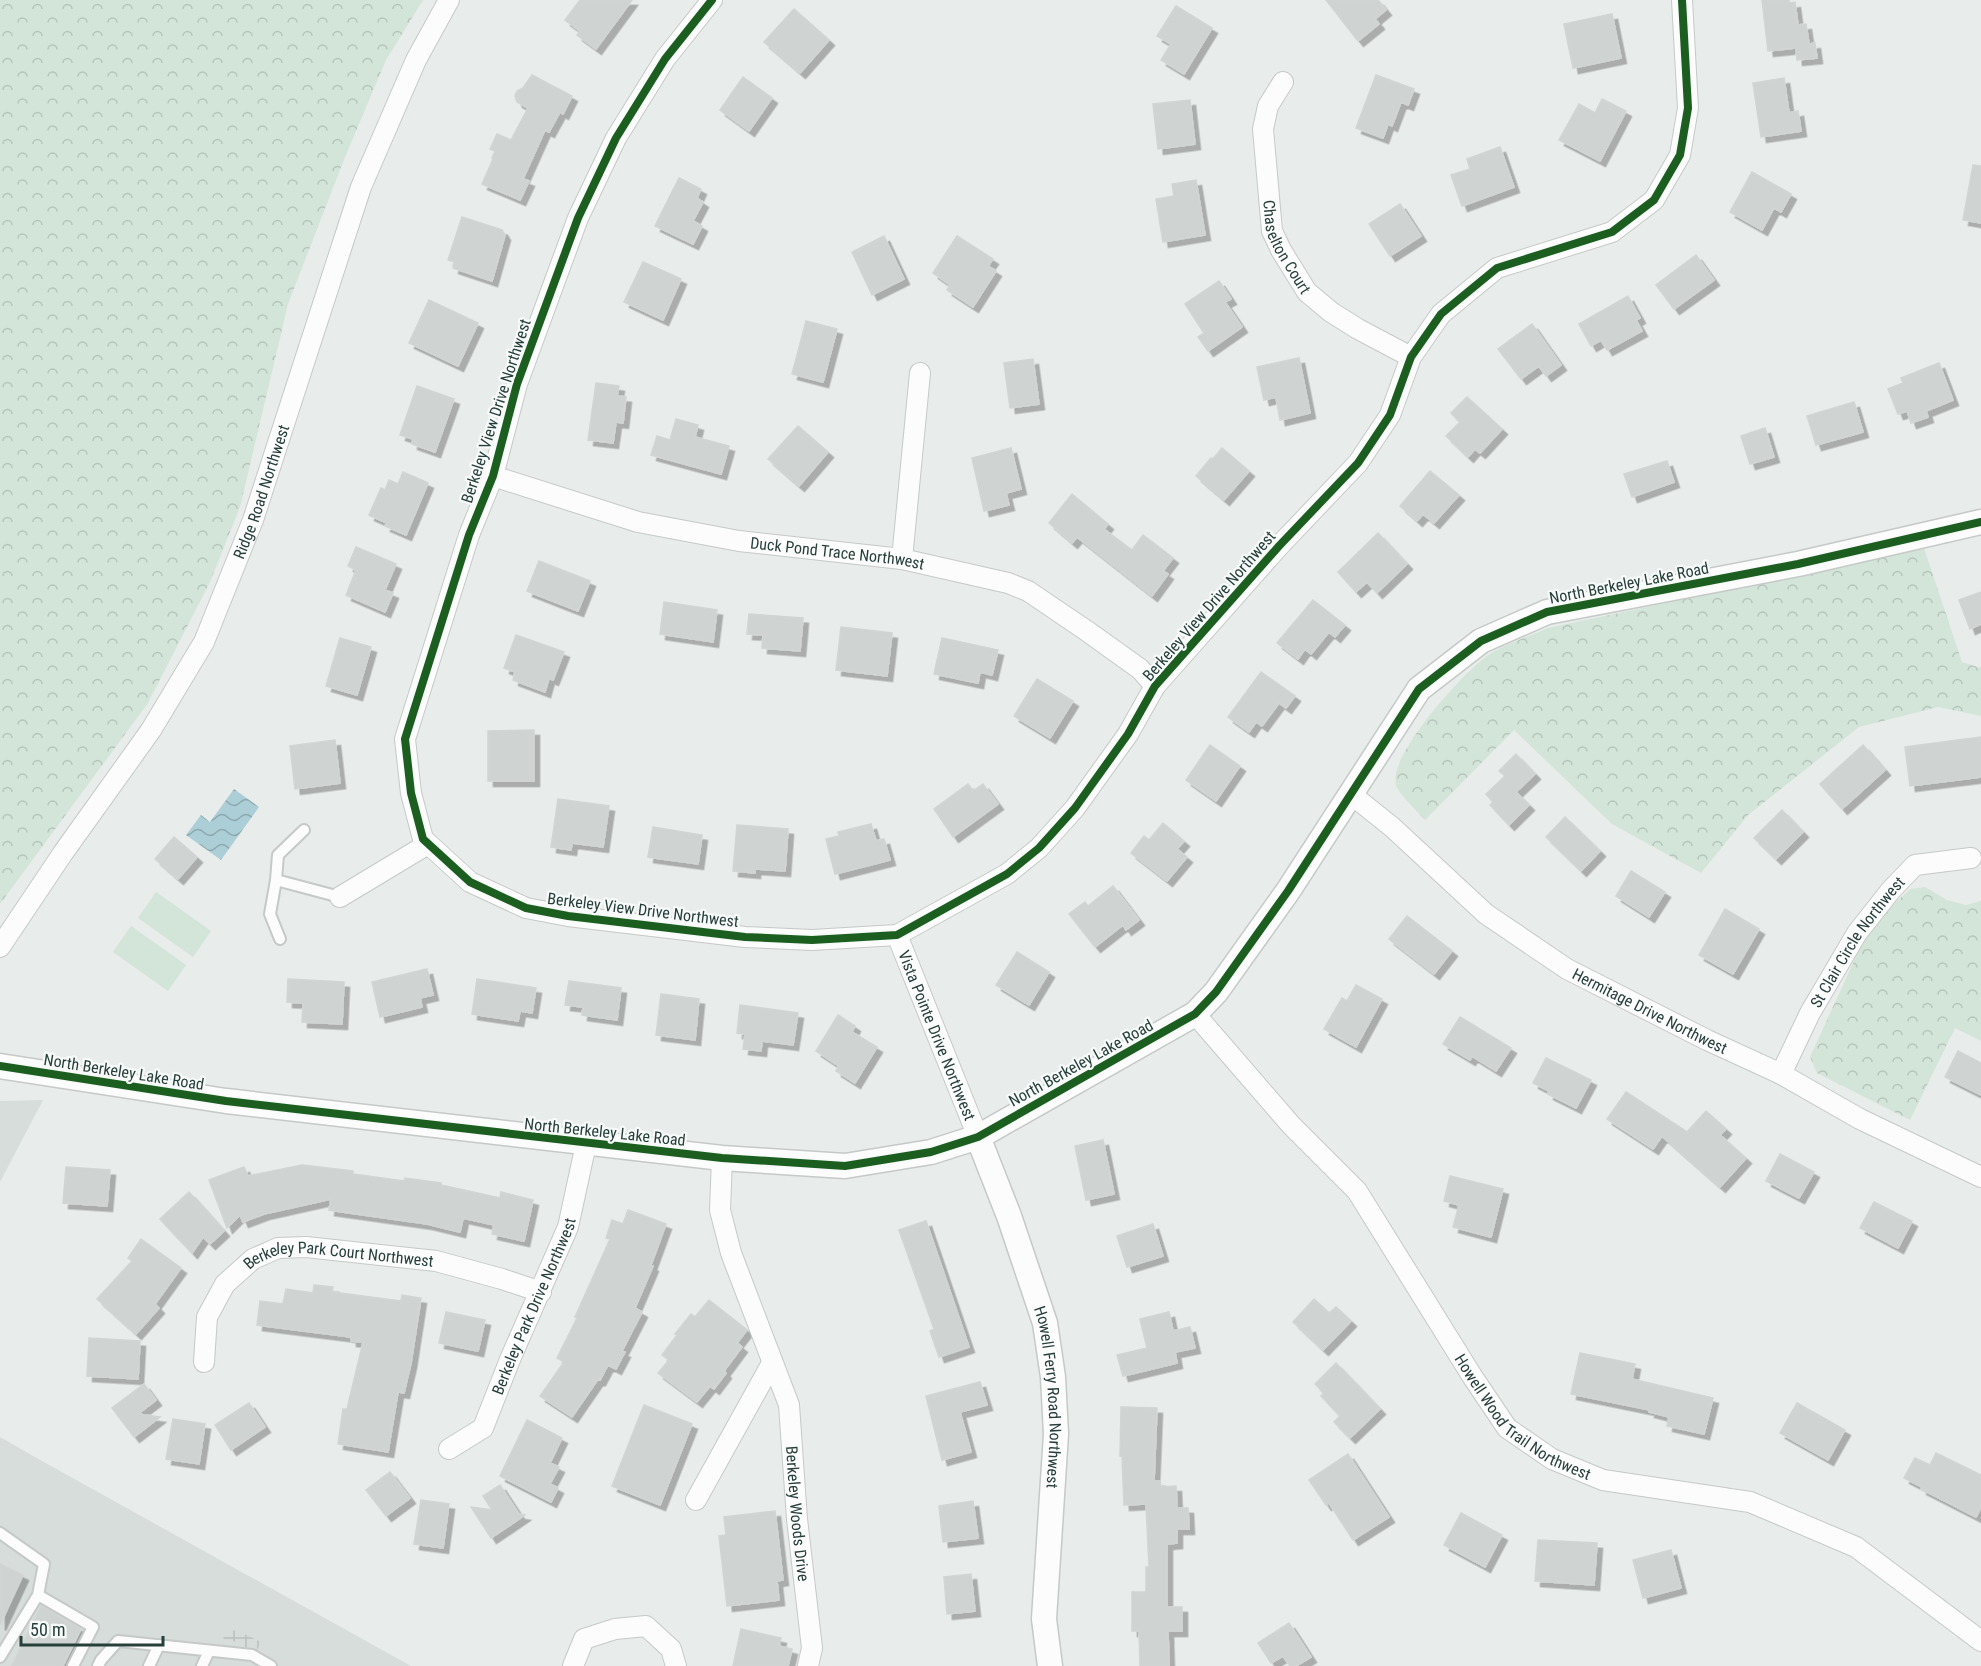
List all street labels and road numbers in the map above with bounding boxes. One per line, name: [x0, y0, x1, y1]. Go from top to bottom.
street label: Chaselton Court: [1260, 199, 1315, 297]
street label: Berkeley View Drive Northwest: [457, 316, 535, 505]
street label: Ridge Road Northwest: [229, 422, 293, 561]
street label: Berkeley View Drive Northwest: [1139, 527, 1279, 685]
street label: Duck Pond Trace Northwest: [749, 533, 926, 573]
street label: North Berkeley Lake Road: [1548, 558, 1710, 608]
street label: St Clair Circle Northwest: [1806, 872, 1909, 1011]
street label: Berkeley View Drive Northwest: [546, 889, 740, 931]
street label: Vista Pointe Drive Northwest: [895, 948, 980, 1123]
street label: Hermitage Drive Northwest: [1569, 964, 1730, 1058]
street label: North Berkeley Lake Road: [1006, 1015, 1156, 1111]
street label: North Berkeley Lake Road: [42, 1050, 206, 1094]
street label: North Berkeley Lake Road: [523, 1114, 687, 1150]
street label: Berkeley Park Drive Northwest: [488, 1216, 579, 1397]
street label: Berkeley Park Court Northwest: [239, 1237, 435, 1273]
street label: Howell Ferry Road Northwest: [1030, 1303, 1066, 1489]
street label: Howell Wood Trail Northwest: [1451, 1350, 1594, 1484]
street label: Berkeley Woods Drive: [782, 1445, 814, 1582]

